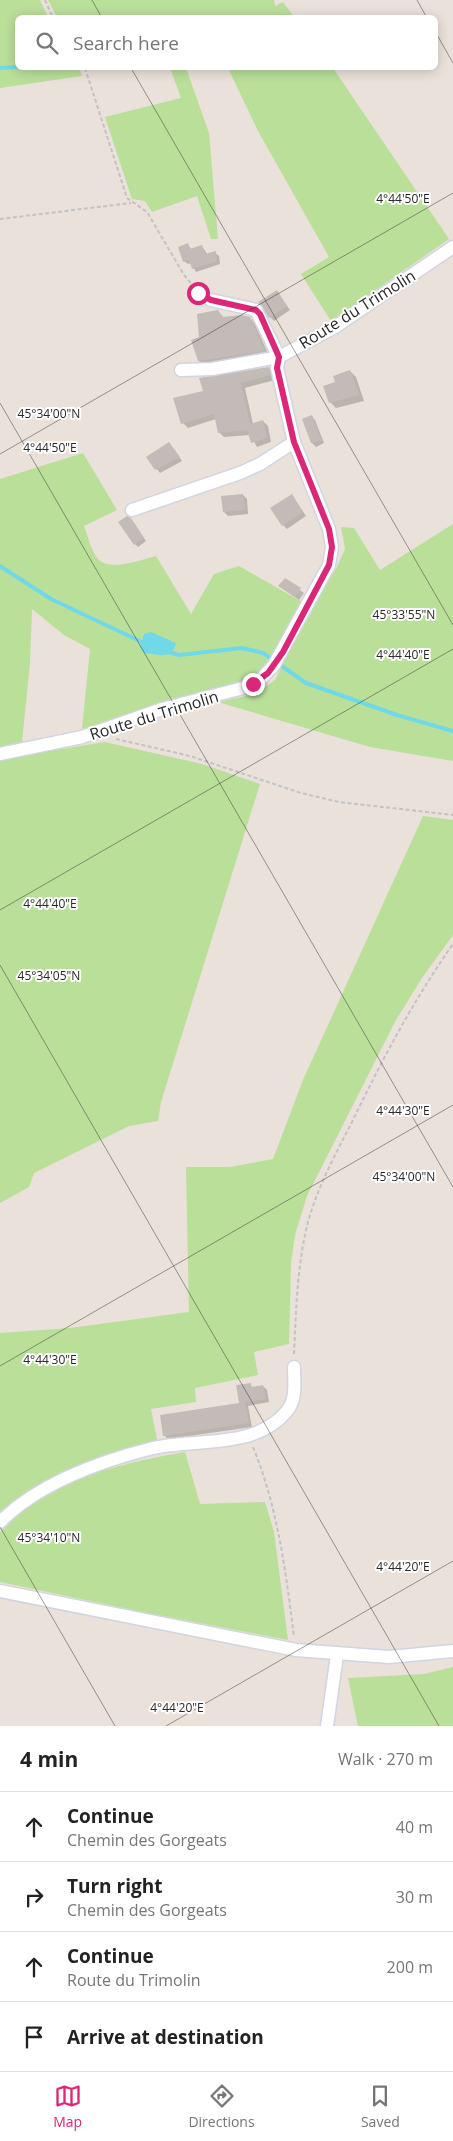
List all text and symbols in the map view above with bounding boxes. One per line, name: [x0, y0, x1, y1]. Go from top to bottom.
search box: [15, 15, 438, 70]
icon: search: [33, 29, 61, 57]
text: Search here: [73, 30, 179, 56]
text: 4°44'50"E: [376, 190, 430, 207]
street label: Route du Trimolin: [295, 264, 419, 354]
route start: [187, 282, 210, 305]
text: 45°34'00"N: [18, 405, 80, 422]
text: 4°44'50"E: [23, 439, 77, 456]
text: 45°33'55"N: [373, 606, 435, 623]
text: 4°44'40"E: [376, 646, 430, 663]
route end: [242, 673, 265, 696]
street label: Route du Trimolin: [87, 685, 221, 745]
text: 4°44'40"E: [23, 895, 77, 912]
text: 45°34'05"N: [18, 967, 80, 984]
text: 4°44'30"E: [376, 1102, 430, 1119]
text: 45°34'00"N: [373, 1168, 435, 1185]
text: 4°44'30"E: [23, 1351, 77, 1368]
text: 45°34'10"N: [18, 1529, 80, 1546]
text: 4°44'20"E: [376, 1558, 430, 1575]
text: 4°44'20"E: [150, 1699, 204, 1716]
text: 4 min: [20, 1745, 78, 1773]
text: Walk · 270 m: [338, 1748, 433, 1770]
text: Continue: [67, 1803, 154, 1829]
icon: ahead: [20, 1813, 48, 1841]
text: 40 m: [396, 1816, 433, 1838]
text: Chemin des Gorgeats: [67, 1829, 227, 1851]
text: Turn right: [67, 1873, 162, 1899]
icon: right: [20, 1883, 48, 1911]
text: 30 m: [396, 1886, 433, 1908]
text: Chemin des Gorgeats: [67, 1899, 227, 1921]
text: Continue: [67, 1943, 154, 1969]
icon: ahead: [20, 1953, 48, 1981]
text: 200 m: [387, 1956, 433, 1978]
text: Route du Trimolin: [67, 1969, 201, 1991]
icon: arrive: [20, 2023, 48, 2051]
text: Arrive at destination: [67, 2024, 264, 2050]
tab: Map: [53, 2082, 82, 2131]
tab: Directions: [188, 2082, 255, 2131]
tab: Saved: [361, 2082, 400, 2131]

